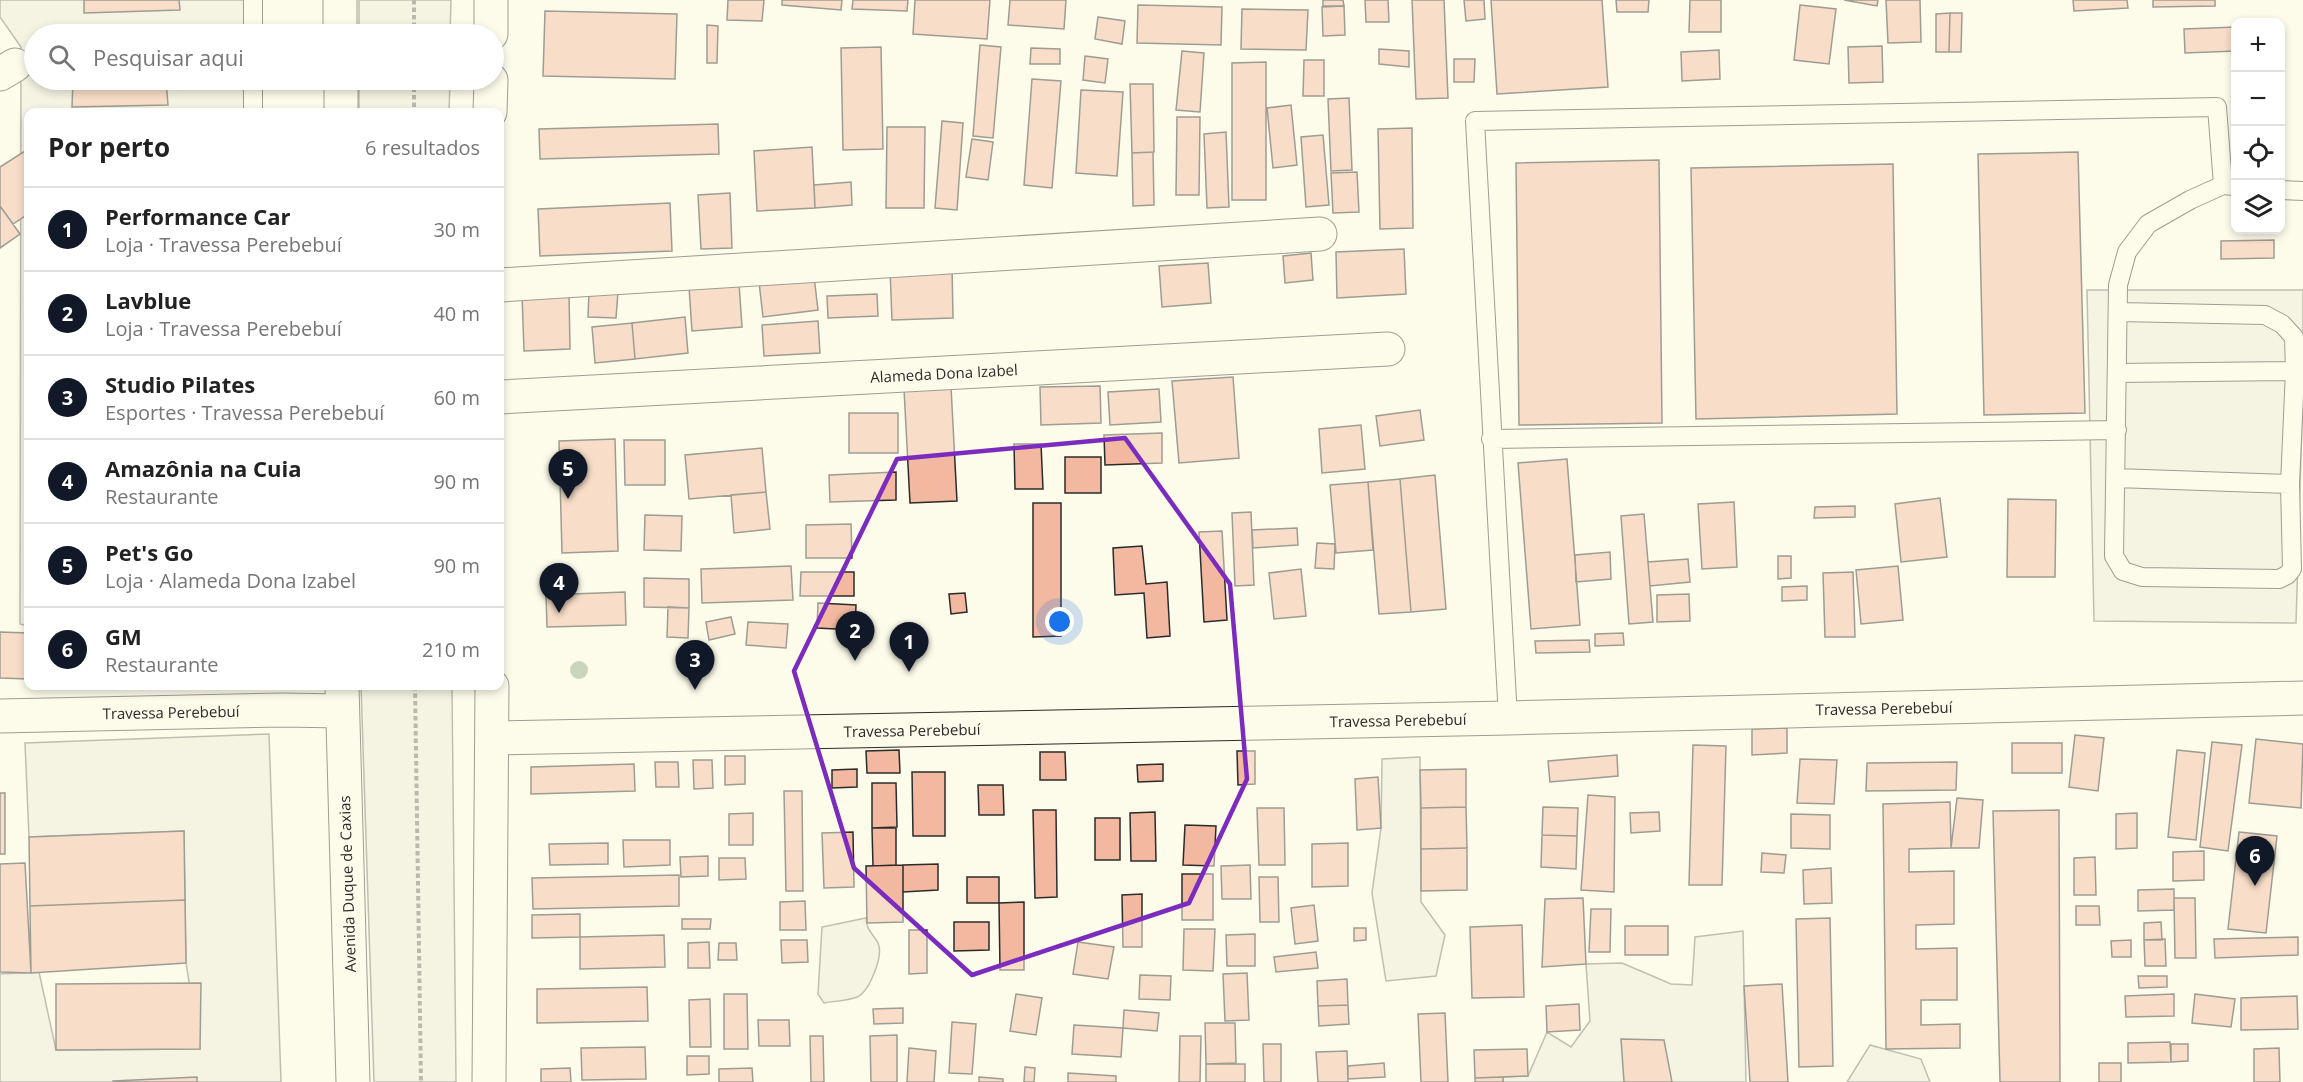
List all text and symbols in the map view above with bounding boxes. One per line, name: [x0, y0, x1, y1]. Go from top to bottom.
map controls: [2231, 18, 2285, 234]
button: +: [2231, 18, 2285, 72]
search box: [24, 24, 504, 90]
icon: search: [45, 41, 78, 74]
text: Pesquisar aqui: [93, 42, 244, 72]
button: −: [2231, 72, 2285, 126]
button: locate: [2231, 126, 2285, 180]
text: Por perto: [48, 129, 170, 165]
text: 6 resultados: [365, 134, 480, 161]
button: layers: [2231, 180, 2285, 234]
text: Performance Car: [105, 201, 291, 231]
text: 1: [62, 216, 73, 243]
text: 30 m: [433, 216, 480, 243]
text: Loja · Travessa Perebebuí: [105, 231, 342, 258]
text: Lavblue: [105, 285, 191, 315]
text: 2: [62, 300, 73, 327]
text: 40 m: [433, 300, 480, 327]
text: Loja · Travessa Perebebuí: [105, 315, 342, 342]
street label: Alameda Dona Izabel: [870, 359, 1018, 387]
text: Studio Pilates: [105, 369, 255, 399]
text: 3: [62, 384, 73, 411]
text: 60 m: [433, 384, 480, 411]
text: Esportes · Travessa Perebebuí: [105, 399, 384, 426]
pin: 5: [548, 450, 588, 499]
text: Amazônia na Cuia: [105, 453, 302, 483]
text: 4: [62, 468, 73, 495]
text: 90 m: [433, 468, 480, 495]
text: Restaurante: [105, 483, 219, 510]
text: Pet's Go: [105, 537, 193, 567]
text: 5: [62, 552, 73, 579]
text: 90 m: [433, 552, 480, 579]
pin: 4: [540, 564, 578, 613]
text: Loja · Alameda Dona Izabel: [105, 567, 356, 594]
your location: [1045, 607, 1074, 636]
pin: 2: [836, 612, 874, 661]
text: GM: [105, 621, 142, 651]
pin: 1: [890, 622, 928, 672]
text: 6: [62, 636, 73, 663]
text: 210 m: [422, 636, 480, 663]
pin: 3: [676, 640, 714, 690]
text: Restaurante: [105, 651, 219, 678]
street label: Travessa Perebebuí: [1815, 697, 1954, 719]
street label: Travessa Perebebuí: [102, 701, 241, 723]
street label: Travessa Perebebuí: [1329, 709, 1468, 731]
street label: Travessa Perebebuí: [843, 719, 982, 741]
street label: Avenida Duque de Caxias: [334, 795, 360, 973]
pin: 6: [2236, 836, 2274, 886]

